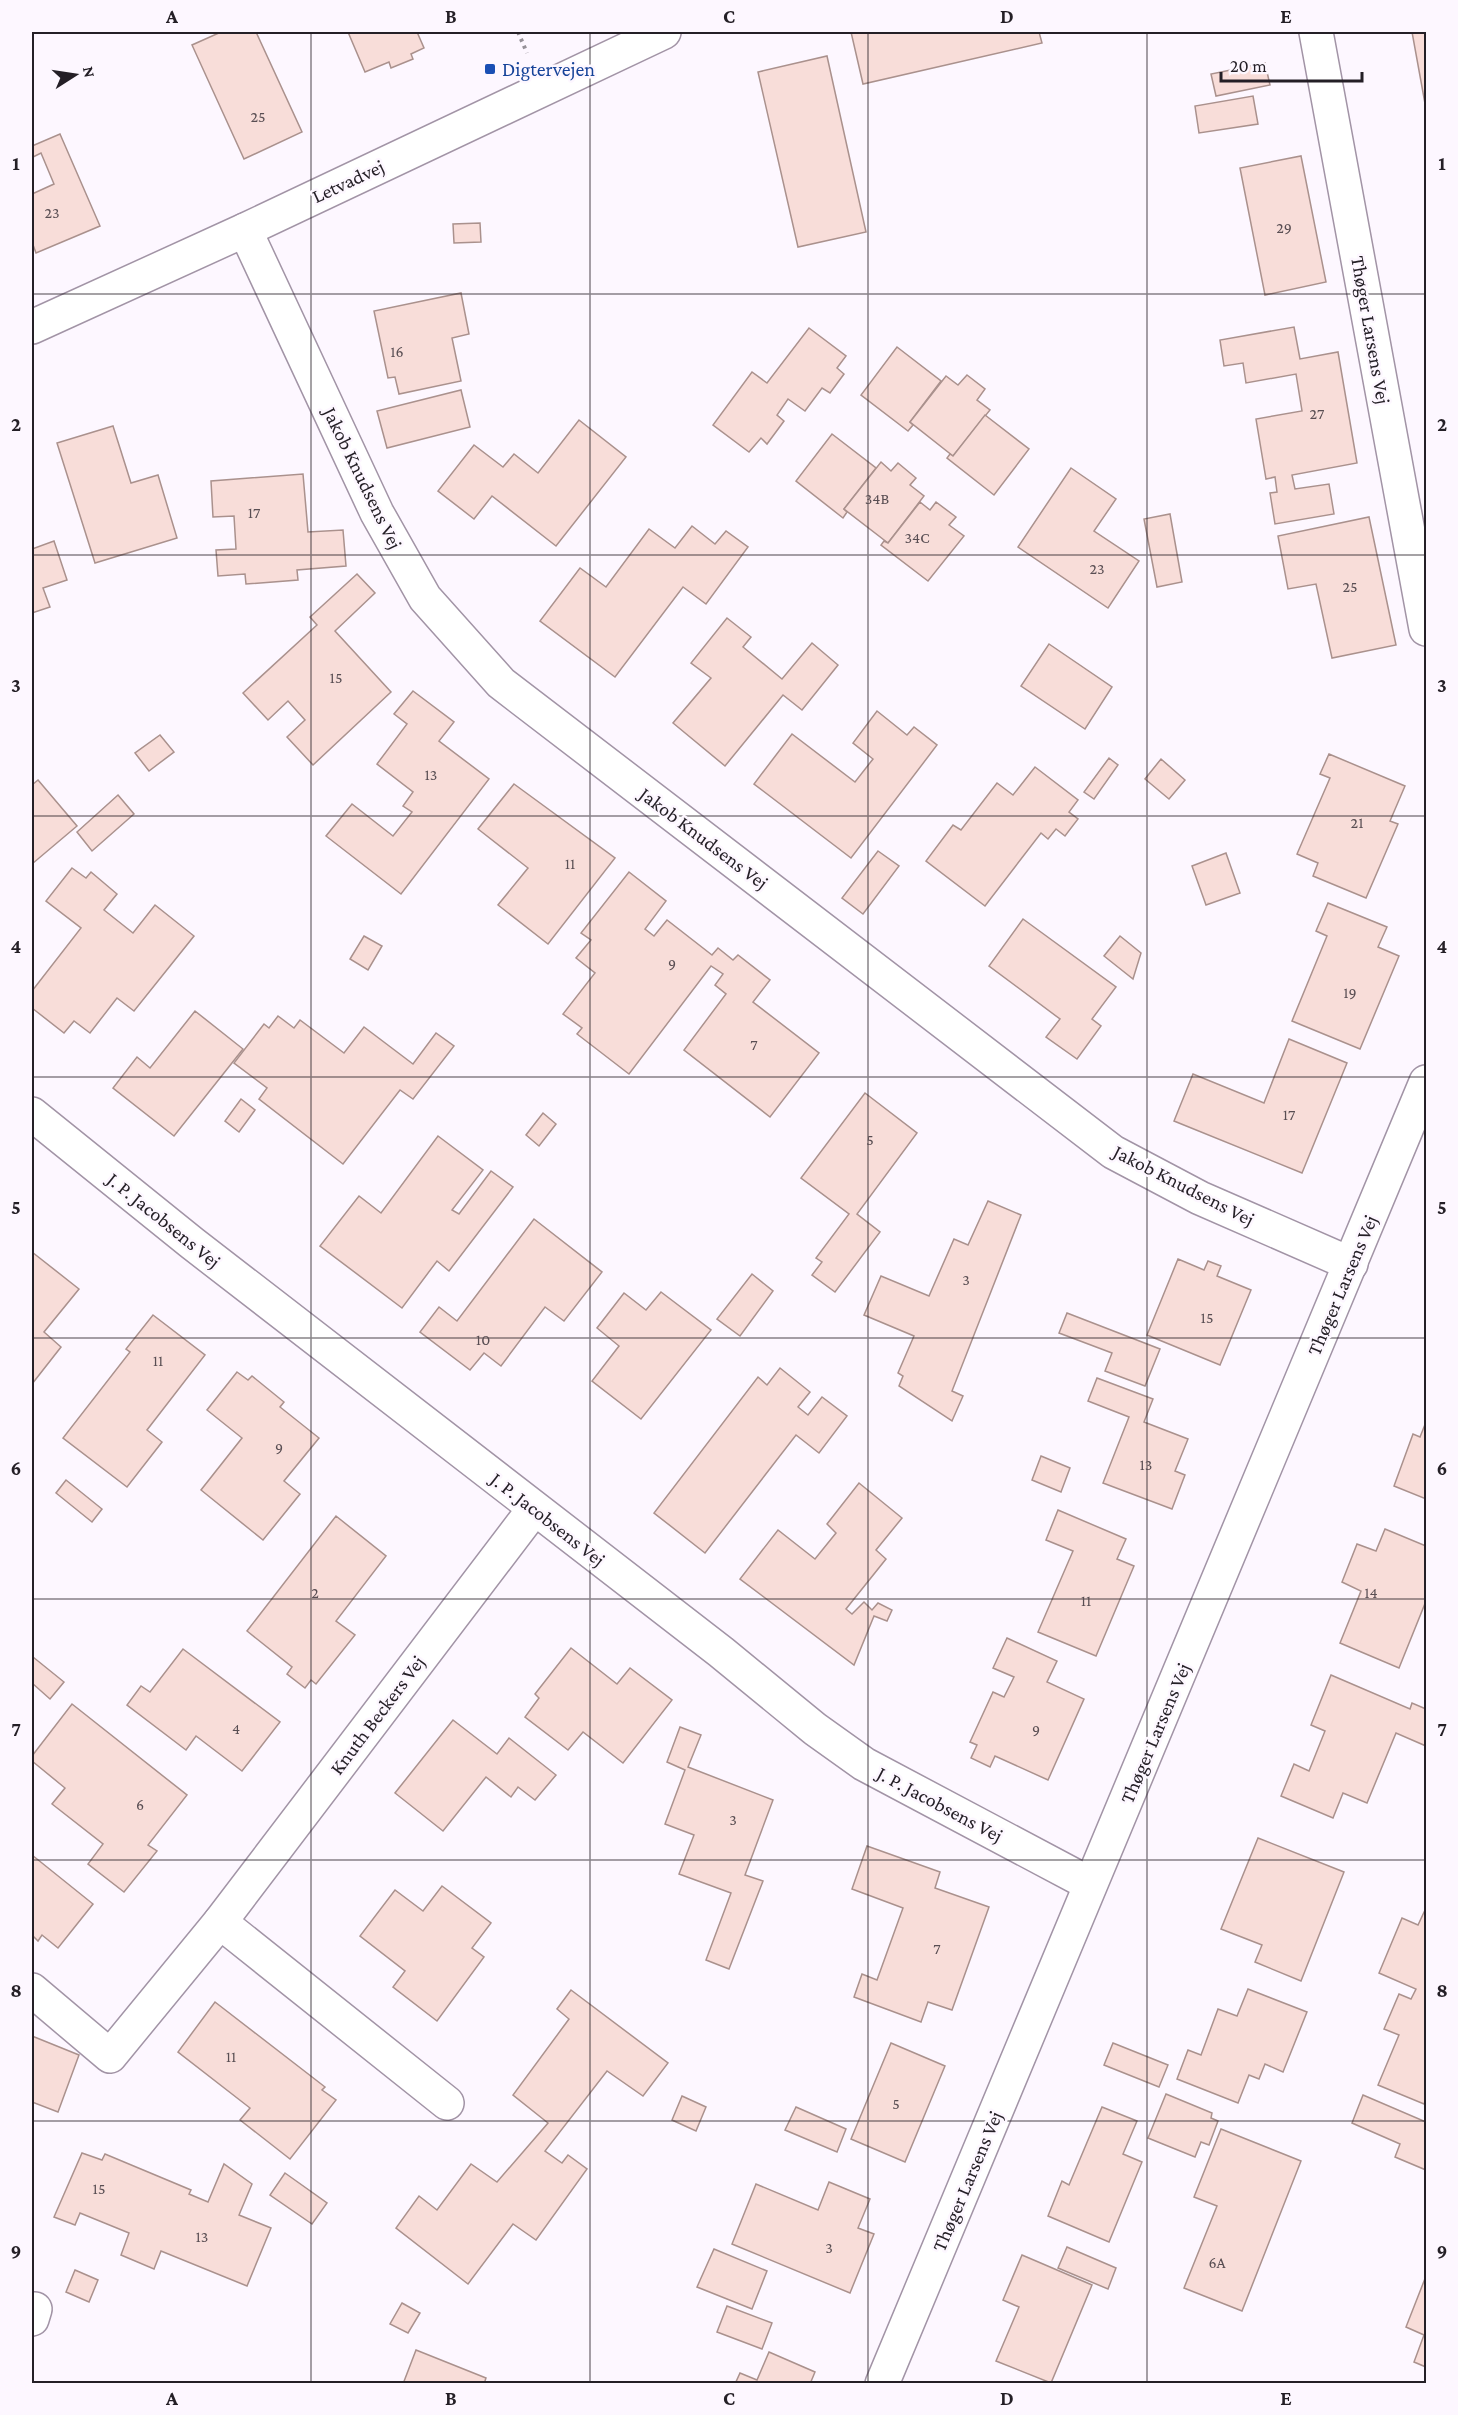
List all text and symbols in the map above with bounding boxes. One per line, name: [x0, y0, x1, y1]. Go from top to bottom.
text: A: [165, 5, 179, 27]
text: B: [445, 5, 457, 27]
text: C: [723, 5, 735, 27]
text: D: [1000, 5, 1014, 27]
text: E: [1280, 5, 1292, 27]
north arrow: [45, 45, 105, 105]
scale bar: [1221, 45, 1362, 83]
text: 20 m: [1230, 56, 1267, 76]
place label: Digtervejen: [502, 58, 595, 81]
marker: Digtervejen: [483, 62, 497, 76]
text: N: [80, 65, 99, 79]
house number: 25: [250, 108, 266, 125]
text: 1: [12, 152, 20, 174]
text: 1: [1438, 152, 1446, 174]
street label: Letvadvej: [309, 155, 388, 208]
house number: 23: [44, 204, 60, 221]
house number: 29: [1276, 219, 1292, 236]
street label: Thøger Larsens Vej: [1346, 254, 1395, 406]
house number: 16: [390, 343, 404, 360]
street label: Jakob Knudsens Vej: [317, 402, 407, 553]
house number: 27: [1310, 405, 1325, 422]
text: 2: [11, 413, 21, 435]
text: 2: [1437, 413, 1447, 435]
house number: 34B: [865, 490, 890, 507]
house number: 17: [248, 504, 261, 521]
house number: 34C: [904, 529, 930, 546]
house number: 23: [1089, 560, 1105, 577]
house number: 25: [1342, 578, 1358, 595]
house number: 15: [330, 669, 342, 686]
text: 3: [11, 674, 21, 696]
text: 3: [1437, 674, 1447, 696]
house number: 13: [425, 766, 437, 783]
street label: Jakob Knudsens Vej: [633, 781, 773, 894]
house number: 21: [1351, 814, 1363, 831]
house number: 11: [565, 855, 575, 872]
text: 4: [11, 935, 22, 957]
text: 4: [1437, 935, 1448, 957]
house number: 9: [668, 955, 676, 972]
house number: 19: [1343, 984, 1357, 1001]
house number: 7: [750, 1036, 758, 1053]
house number: 17: [1283, 1106, 1296, 1123]
house number: 5: [866, 1131, 874, 1148]
street label: Jakob Knudsens Vej: [1108, 1139, 1258, 1231]
street label: J. P. Jacobsens Vej: [101, 1167, 225, 1273]
text: 5: [11, 1196, 21, 1218]
text: 5: [1437, 1196, 1447, 1218]
street label: Thøger Larsens Vej: [1303, 1212, 1382, 1359]
house number: 3: [962, 1271, 970, 1288]
house number: 15: [1201, 1309, 1213, 1326]
house number: 10: [476, 1331, 490, 1348]
house number: 11: [153, 1352, 163, 1369]
house number: 9: [275, 1439, 283, 1456]
house number: 13: [1140, 1456, 1152, 1473]
text: 6: [11, 1457, 21, 1479]
text: 6: [1437, 1457, 1447, 1479]
street label: J. P. Jacobsens Vej: [484, 1466, 609, 1571]
house number: 2: [311, 1584, 319, 1601]
house number: 14: [1364, 1584, 1378, 1601]
house number: 11: [1081, 1592, 1091, 1609]
street label: Knuth Beckers Vej: [325, 1651, 430, 1779]
street label: Thøger Larsens Vej: [1116, 1660, 1195, 1807]
text: 7: [11, 1718, 21, 1740]
text: 7: [1437, 1718, 1447, 1740]
house number: 4: [232, 1720, 240, 1737]
house number: 9: [1032, 1721, 1040, 1738]
street label: J. P. Jacobsens Vej: [871, 1761, 1006, 1847]
house number: 6: [136, 1796, 144, 1813]
house number: 3: [729, 1811, 737, 1828]
house number: 7: [933, 1940, 941, 1957]
text: 8: [10, 1979, 22, 2001]
text: 8: [1436, 1979, 1448, 2001]
house number: 11: [226, 2048, 236, 2065]
house number: 5: [892, 2095, 900, 2112]
street label: Thøger Larsens Vej: [928, 2108, 1007, 2255]
house number: 15: [93, 2180, 105, 2197]
house number: 13: [196, 2228, 208, 2245]
house number: 3: [825, 2239, 833, 2256]
text: 9: [11, 2240, 21, 2262]
text: 9: [1437, 2240, 1447, 2262]
house number: 6A: [1208, 2254, 1226, 2271]
text: A: [165, 2387, 179, 2409]
text: B: [445, 2387, 457, 2409]
text: C: [723, 2387, 735, 2409]
text: D: [1000, 2387, 1014, 2409]
text: E: [1280, 2387, 1292, 2409]

